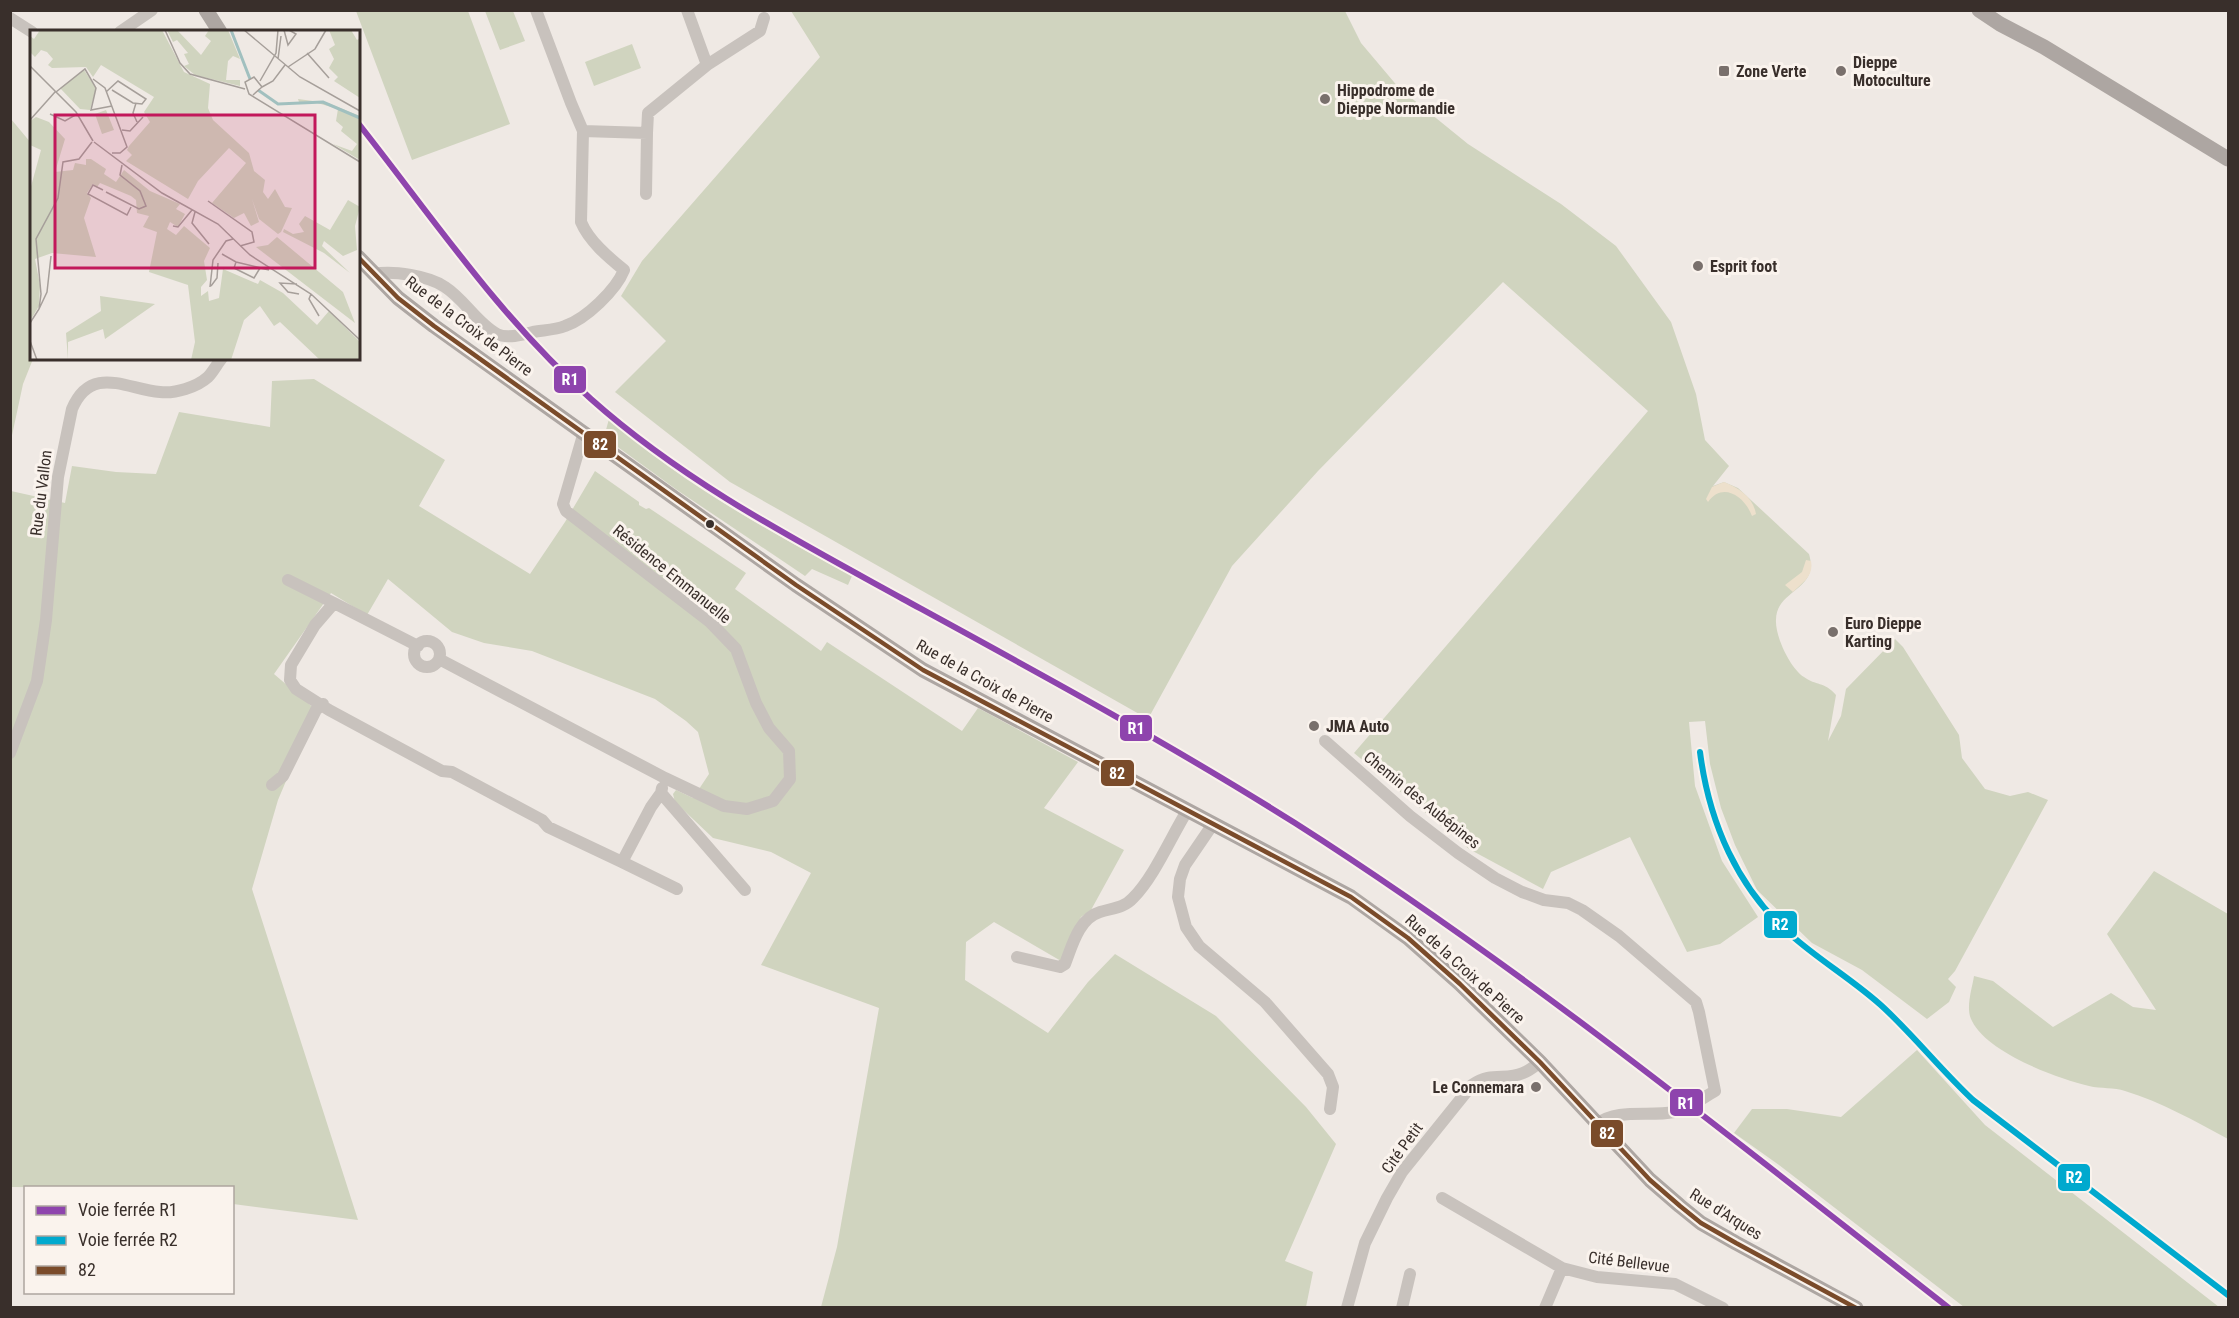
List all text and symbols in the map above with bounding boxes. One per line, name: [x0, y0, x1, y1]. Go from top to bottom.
inset map: [30, 30, 360, 360]
place label: Dieppe Motoculture: [1853, 53, 1931, 90]
place label: Zone Verte: [1736, 62, 1807, 81]
marker: Zone Verte: [1717, 64, 1731, 78]
marker: Dieppe Motoculture: [1834, 64, 1848, 78]
place label: Hippodrome de Dieppe Normandie: [1337, 81, 1455, 118]
marker: Hippodrome de Dieppe Normandie: [1318, 92, 1332, 106]
place label: Esprit foot: [1710, 257, 1777, 276]
marker: Esprit foot: [1691, 259, 1705, 273]
street label: Rue de la Croix de Pierre: [402, 272, 536, 380]
line badge: R1: [553, 365, 587, 394]
text: R1: [562, 370, 578, 389]
line badge: 82: [583, 430, 617, 459]
text: 82: [592, 435, 608, 454]
street label: Rue du Vallon: [26, 449, 56, 537]
unlabelled marker: [704, 518, 716, 530]
street label: Résidence Emmanuelle: [609, 521, 735, 627]
place label: Euro Dieppe Karting: [1845, 614, 1922, 651]
marker: Euro Dieppe Karting: [1826, 625, 1840, 639]
street label: Rue de la Croix de Pierre: [913, 635, 1057, 727]
line badge: R1: [1119, 714, 1153, 742]
place label: JMA Auto: [1326, 717, 1389, 736]
text: R1: [1128, 719, 1144, 738]
marker: JMA Auto: [1307, 719, 1321, 733]
street label: Chemin des Aubépines: [1360, 747, 1484, 853]
line badge: 82: [1100, 759, 1135, 787]
text: 82: [1109, 764, 1125, 783]
street label: Rue de la Croix de Pierre: [1401, 910, 1529, 1028]
line badge: R2: [1763, 910, 1798, 939]
text: R2: [1772, 915, 1788, 934]
place label: Le Connemara: [1433, 1078, 1524, 1097]
marker: Le Connemara: [1529, 1080, 1543, 1094]
line badge: R1: [1669, 1088, 1704, 1117]
text: R1: [1678, 1094, 1694, 1113]
street label: Cité Petit: [1377, 1119, 1427, 1177]
line badge: 82: [1590, 1119, 1624, 1148]
text: 82: [1599, 1124, 1615, 1143]
line badge: R2: [2057, 1163, 2091, 1192]
text: R2: [2066, 1168, 2082, 1187]
street label: Rue d'Arques: [1686, 1184, 1766, 1244]
legend: [24, 1186, 234, 1294]
text: Voie ferrée R1: [78, 1199, 178, 1220]
text: Voie ferrée R2: [78, 1229, 178, 1250]
street label: Cité Bellevue: [1587, 1248, 1671, 1276]
text: 82: [78, 1259, 96, 1280]

